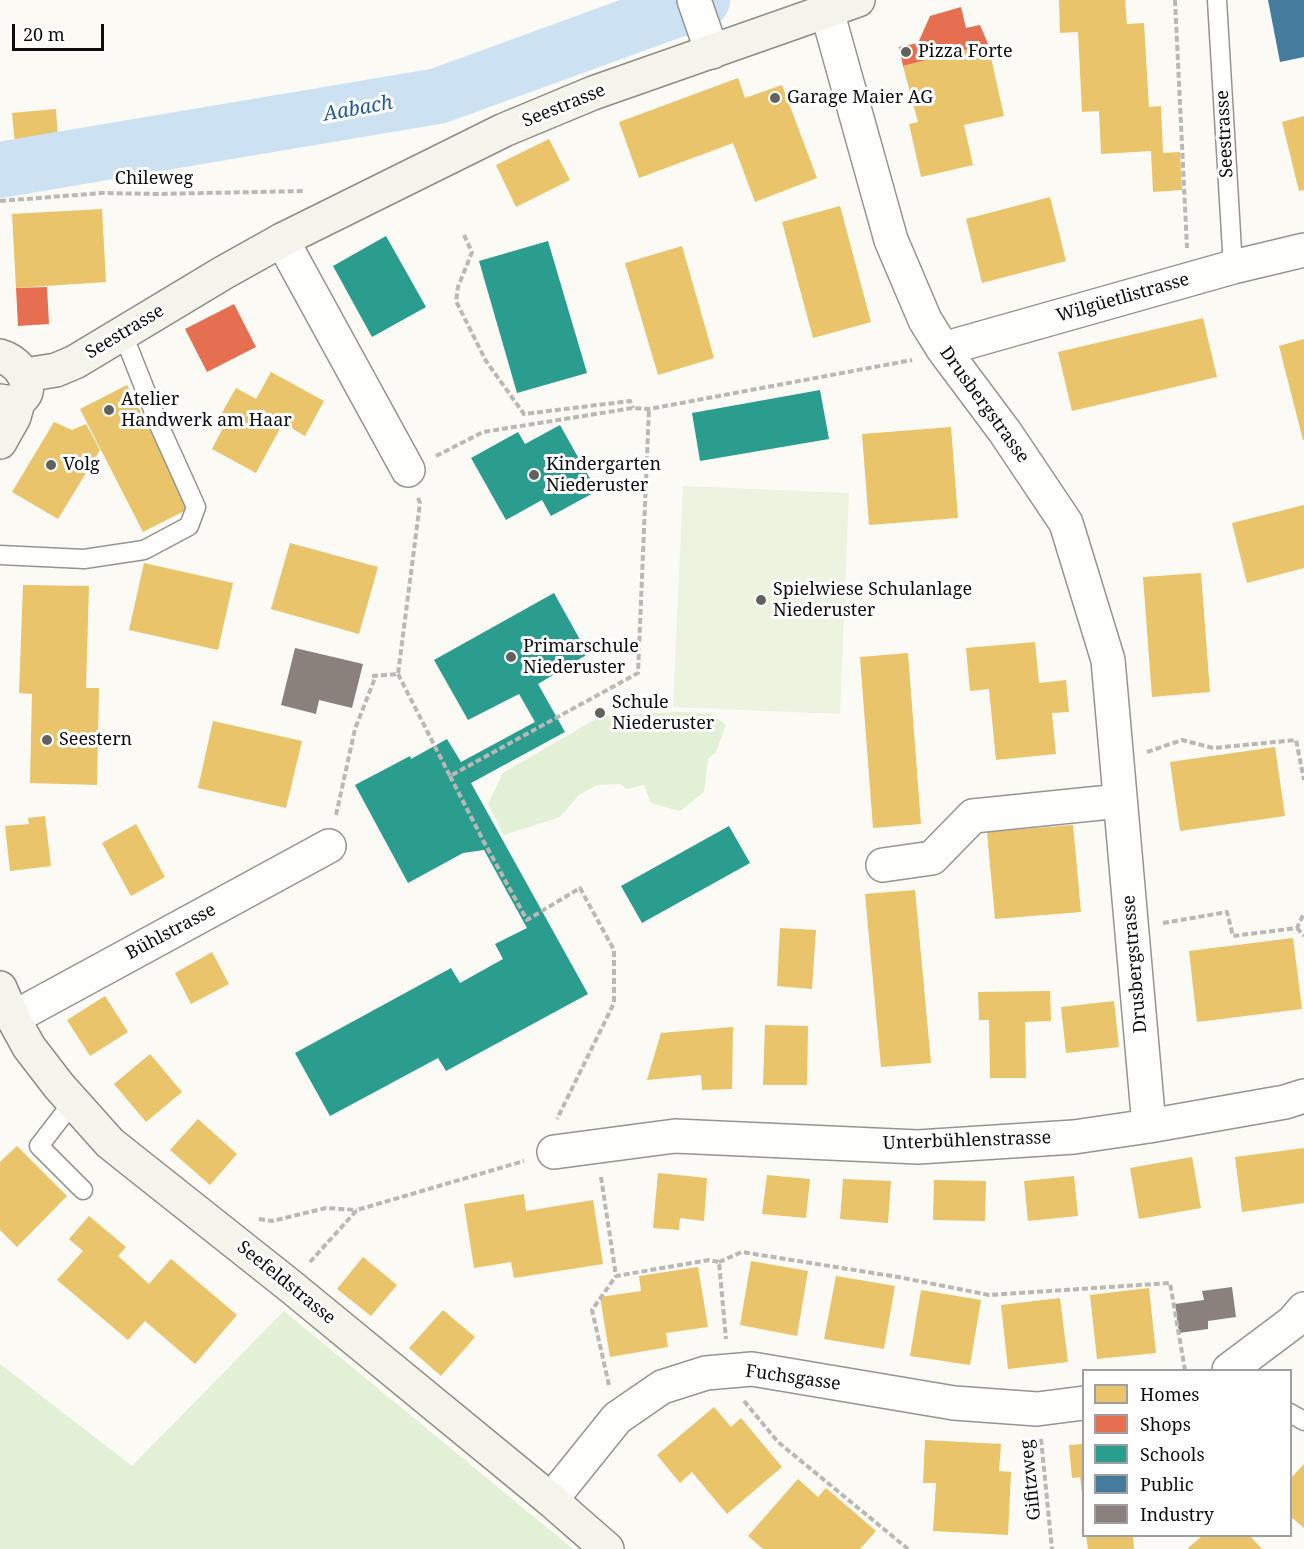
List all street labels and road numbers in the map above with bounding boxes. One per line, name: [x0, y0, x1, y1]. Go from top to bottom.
street label: Seestrasse: [519, 80, 609, 132]
street label: Seestrasse: [1212, 90, 1238, 178]
street label: Chileweg: [115, 168, 193, 190]
street label: Wilgüetlistrasse: [1054, 269, 1192, 327]
street label: Seestrasse: [82, 300, 168, 364]
street label: Drusbergstrasse: [935, 343, 1033, 467]
street label: Drusbergstrasse: [1118, 894, 1152, 1034]
street label: Bühlstrasse: [122, 899, 220, 965]
street label: Unterbühlenstrasse: [883, 1127, 1051, 1155]
street label: Seefeldstrasse: [232, 1237, 340, 1329]
street label: Fuchsgasse: [744, 1361, 842, 1395]
street label: Gifitzweg: [1016, 1439, 1046, 1521]

